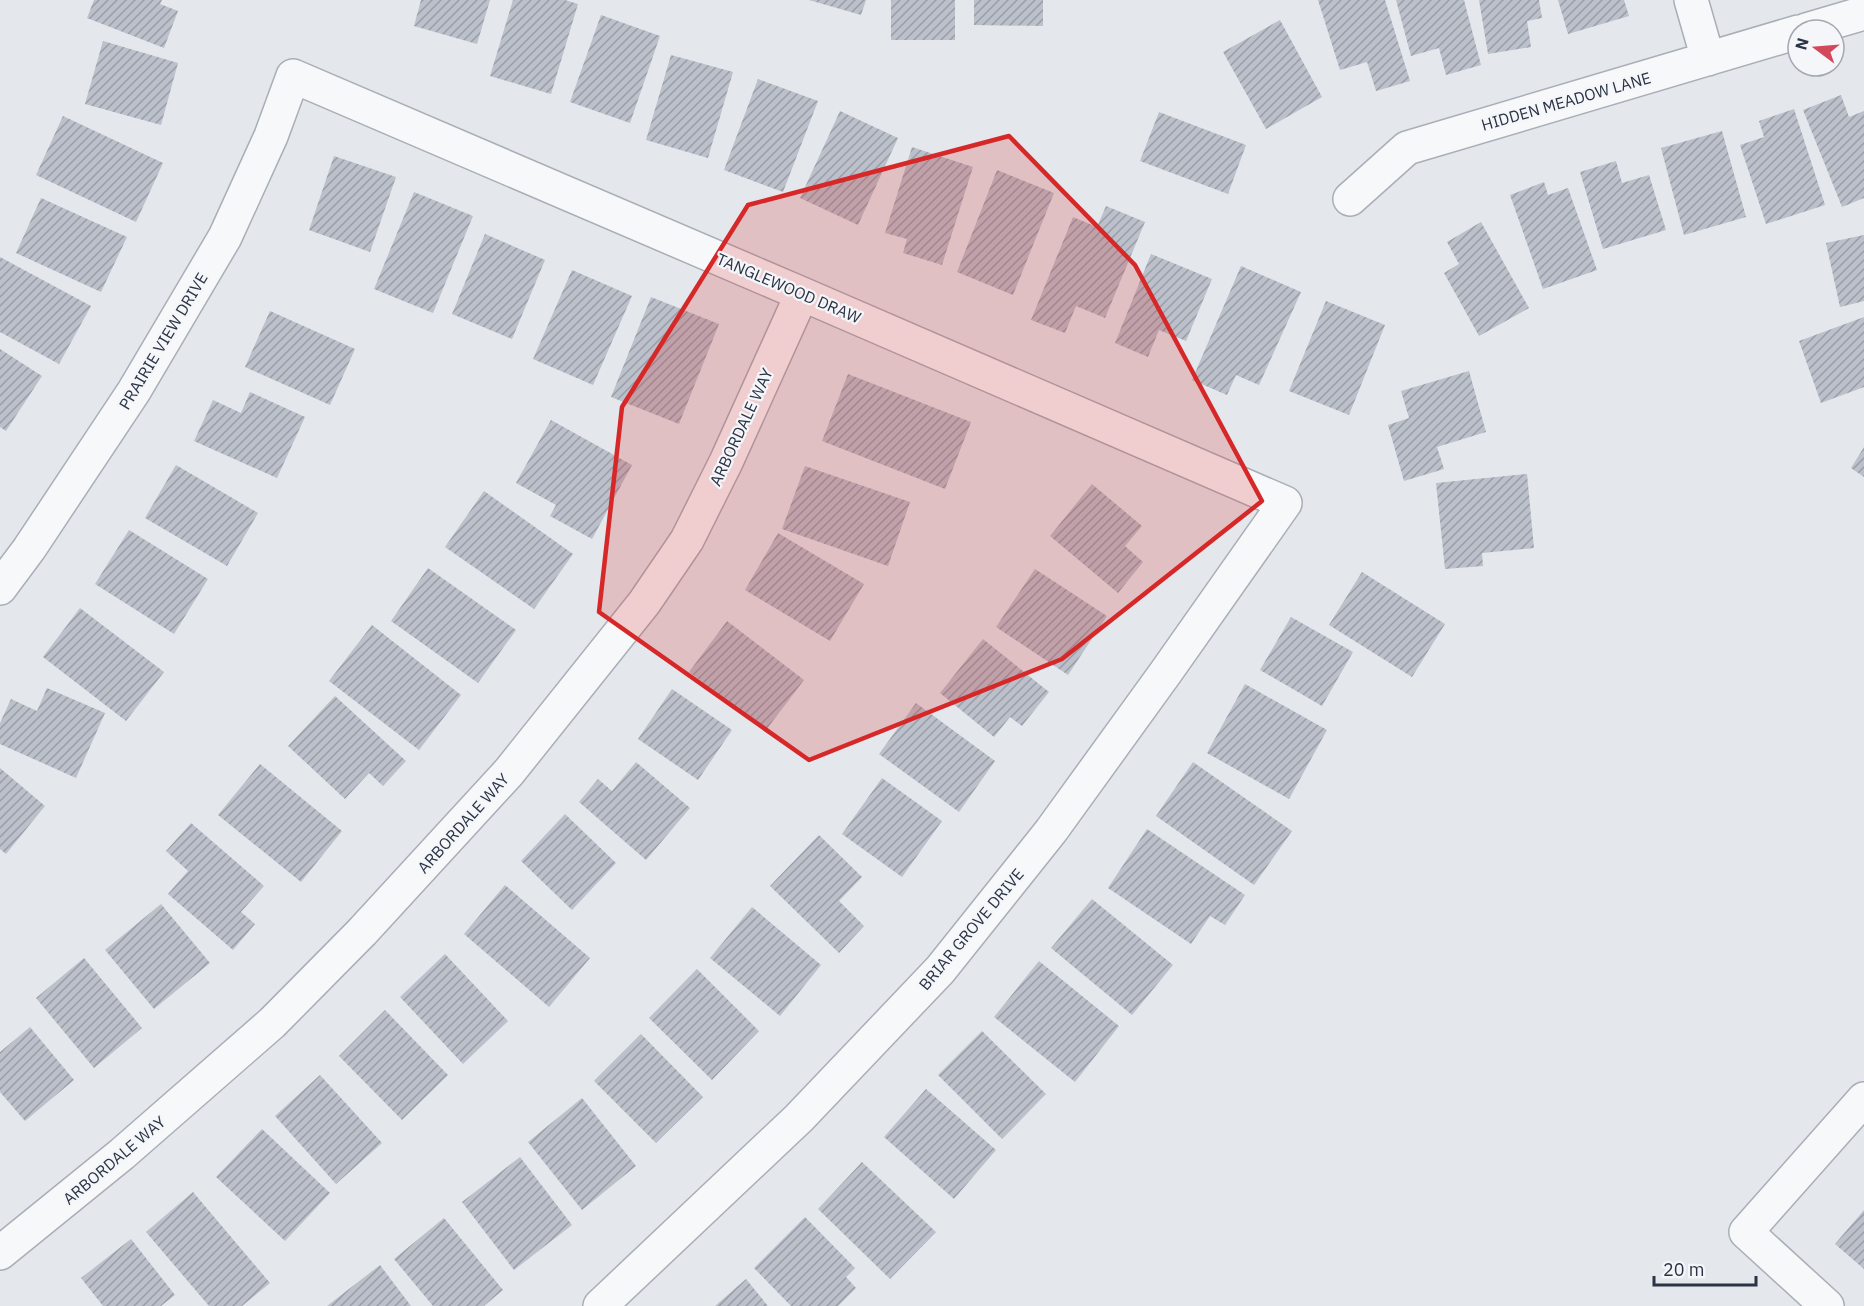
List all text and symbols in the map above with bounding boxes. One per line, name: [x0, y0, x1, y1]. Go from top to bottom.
north arrow: [1786, 18, 1846, 78]
text: N: [1790, 36, 1813, 52]
street label: HIDDEN MEADOW LANE: [1479, 67, 1653, 135]
street label: TANGLEWOOD DRAW: [714, 249, 864, 327]
street label: PRAIRIE VIEW DRIVE: [114, 269, 212, 413]
street label: ARBORDALE WAY: [705, 365, 777, 489]
street label: ARBORDALE WAY: [413, 769, 513, 877]
street label: BRIAR GROVE DRIVE: [914, 864, 1028, 994]
street label: ARBORDALE WAY: [59, 1111, 170, 1209]
scale bar: [1654, 1249, 1756, 1287]
text: 20 m: [1663, 1258, 1705, 1281]

